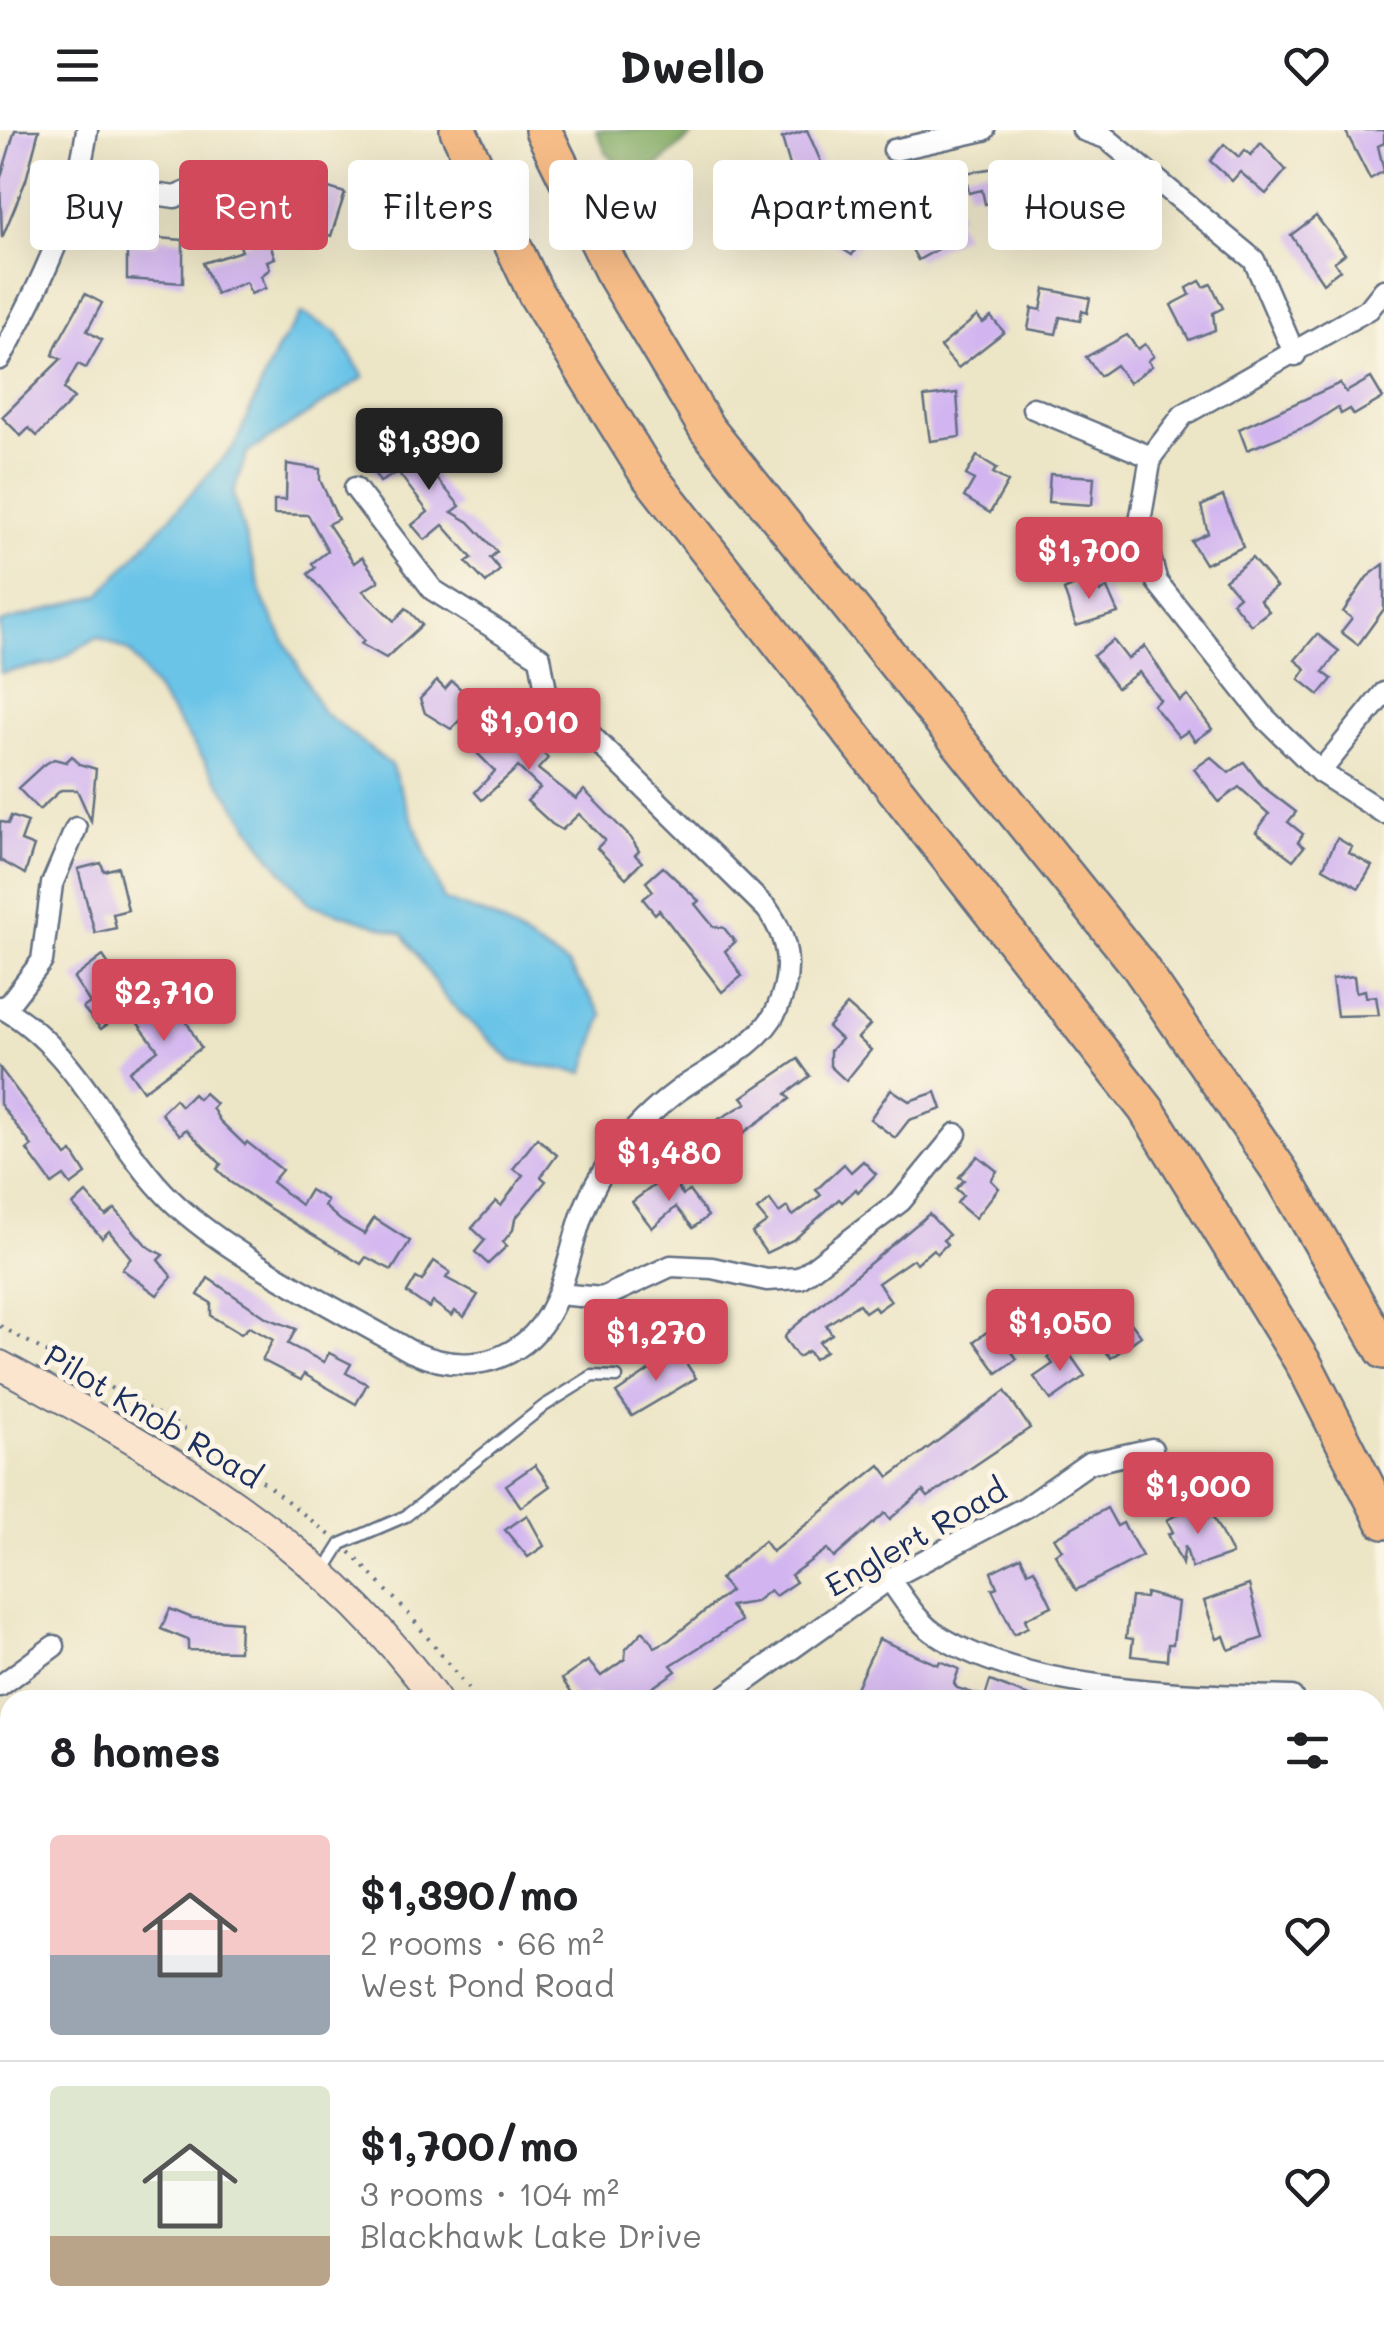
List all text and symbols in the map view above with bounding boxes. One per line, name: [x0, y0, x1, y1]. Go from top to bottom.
text: Dwello: [619, 36, 765, 94]
icon: menu: [50, 38, 105, 93]
icon: heart: [1279, 38, 1334, 93]
chip: Buy: [30, 160, 159, 250]
chip: Rent: [179, 160, 328, 250]
chip: Filters: [348, 160, 529, 250]
chip: New: [549, 160, 693, 250]
chip: Apartment: [713, 160, 968, 250]
chip: House: [988, 160, 1162, 250]
pin: $1,390: [348, 408, 510, 493]
text: $1,390: [378, 419, 480, 461]
pin: $1,700: [1008, 517, 1170, 602]
text: $1,700: [1038, 528, 1140, 570]
pin: $1,010: [448, 688, 610, 773]
text: $1,010: [479, 699, 579, 741]
pin: $2,710: [83, 959, 245, 1044]
text: $2,710: [114, 970, 214, 1012]
pin: $1,480: [588, 1119, 750, 1204]
text: $1,480: [617, 1130, 721, 1172]
pin: $1,050: [979, 1289, 1141, 1374]
pin: $1,270: [575, 1299, 737, 1384]
text: $1,050: [1008, 1300, 1112, 1342]
text: $1,270: [606, 1310, 706, 1352]
street label: Pilot Knob Road: [37, 1333, 271, 1497]
pin: $1,000: [1117, 1452, 1279, 1537]
text: $1,000: [1145, 1463, 1251, 1505]
street label: Englert Road: [817, 1467, 1013, 1605]
text: 8 homes: [50, 1723, 221, 1778]
icon: filters: [1280, 1723, 1335, 1778]
text: $1,390/mo: [360, 1866, 578, 1921]
icon: home: [130, 1875, 250, 1995]
icon: heart: [1280, 1908, 1335, 1963]
text: 2 rooms · 66 m²: [360, 1921, 604, 1963]
text: West Pond Road: [360, 1963, 614, 2005]
text: $1,700/mo: [360, 2117, 578, 2172]
icon: home: [130, 2126, 250, 2246]
icon: heart: [1280, 2159, 1335, 2214]
text: 3 rooms · 104 m²: [360, 2172, 619, 2214]
text: Blackhawk Lake Drive: [360, 2214, 702, 2256]

